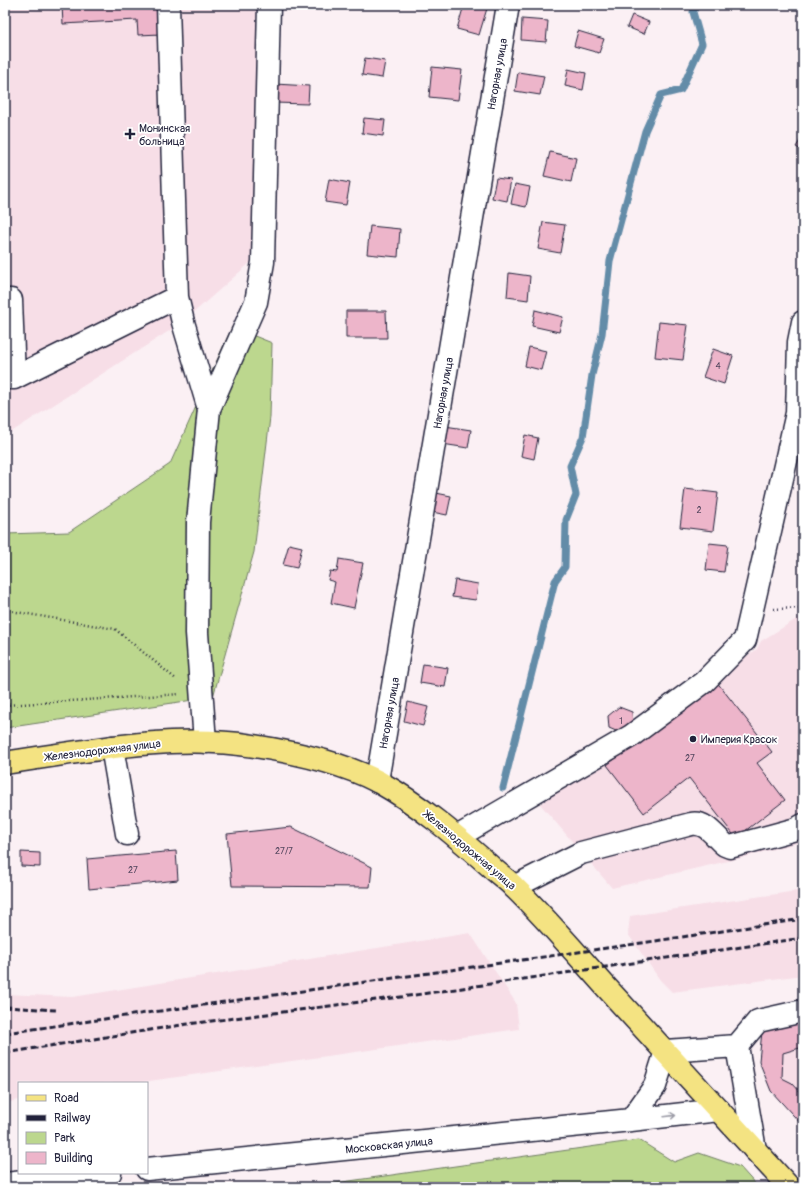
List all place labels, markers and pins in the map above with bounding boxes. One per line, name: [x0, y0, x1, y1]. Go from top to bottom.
place label: Монинская больница: [139, 122, 190, 148]
marker: Монинская больница: [124, 128, 136, 140]
place label: Империя Красок: [701, 733, 778, 746]
marker: Империя Красок: [688, 734, 698, 744]

